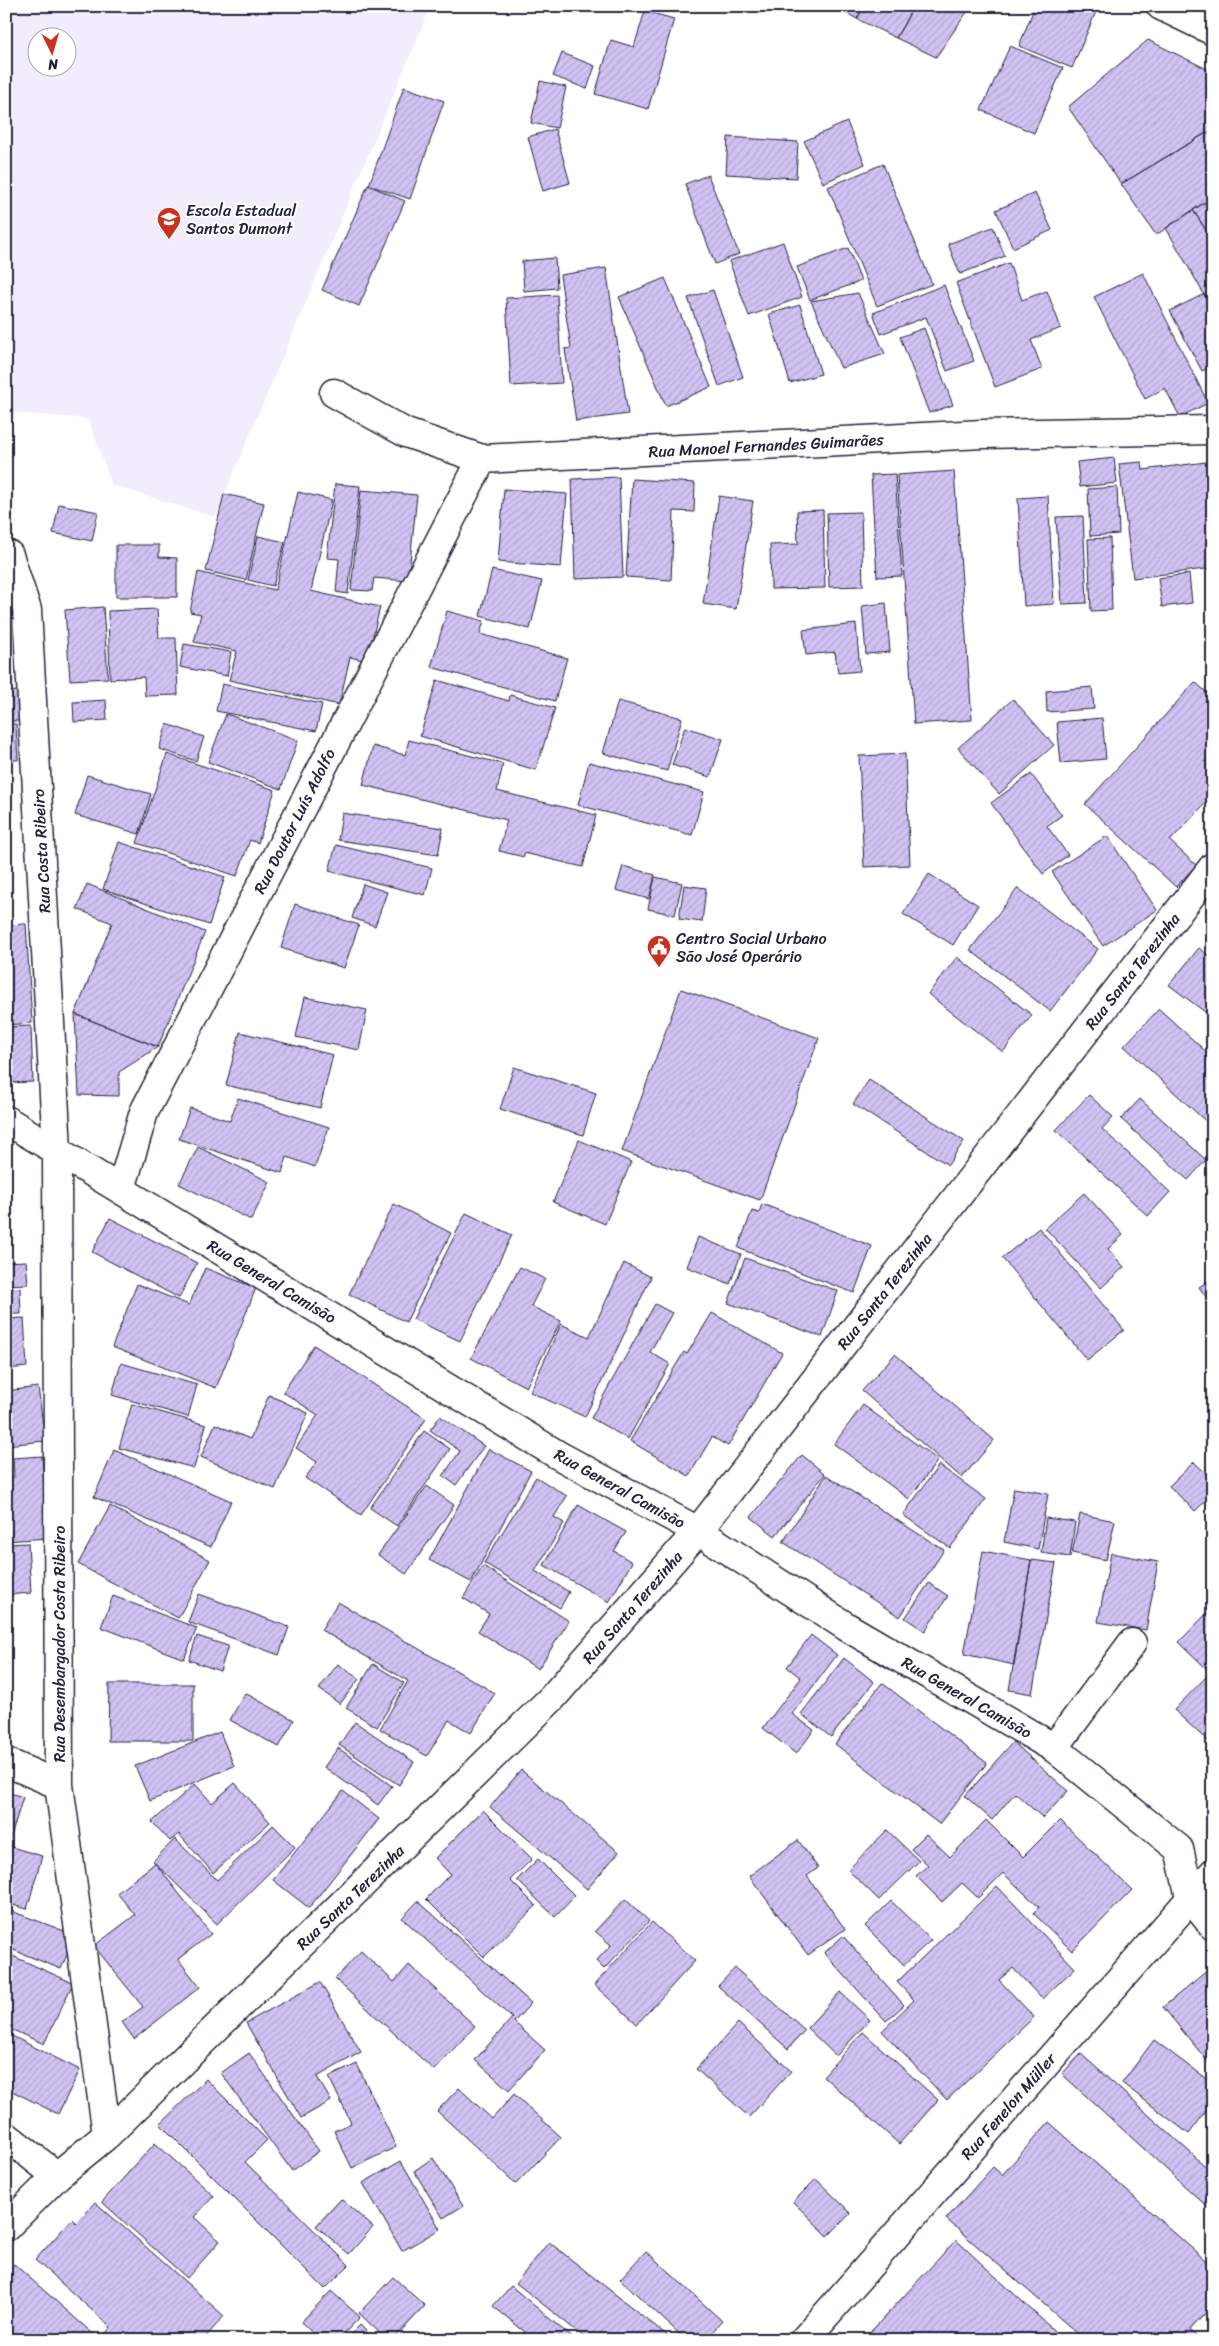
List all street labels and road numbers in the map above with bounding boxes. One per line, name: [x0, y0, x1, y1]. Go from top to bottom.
street label: Rua Manoel Fernandes Guimarães: [648, 425, 885, 466]
street label: Rua Doutor Luís Adolfo: [245, 743, 344, 899]
street label: Rua Costa Ribeiro: [24, 788, 59, 914]
street label: Rua Santa Terezinha: [1077, 906, 1188, 1036]
street label: Rua Santa Terezinha: [829, 1226, 940, 1356]
street label: Rua General Camisão: [201, 1231, 342, 1332]
street label: Rua General Camisão: [549, 1440, 691, 1537]
street label: Rua Desembargador Costa Ribeiro: [45, 1526, 74, 1762]
street label: Rua Santa Terezinha: [575, 1543, 691, 1671]
street label: Rua General Camisão: [896, 1648, 1037, 1747]
street label: Rua Santa Terezinha: [289, 1837, 412, 1957]
street label: Rua Fenelon Müller: [953, 2045, 1064, 2167]

